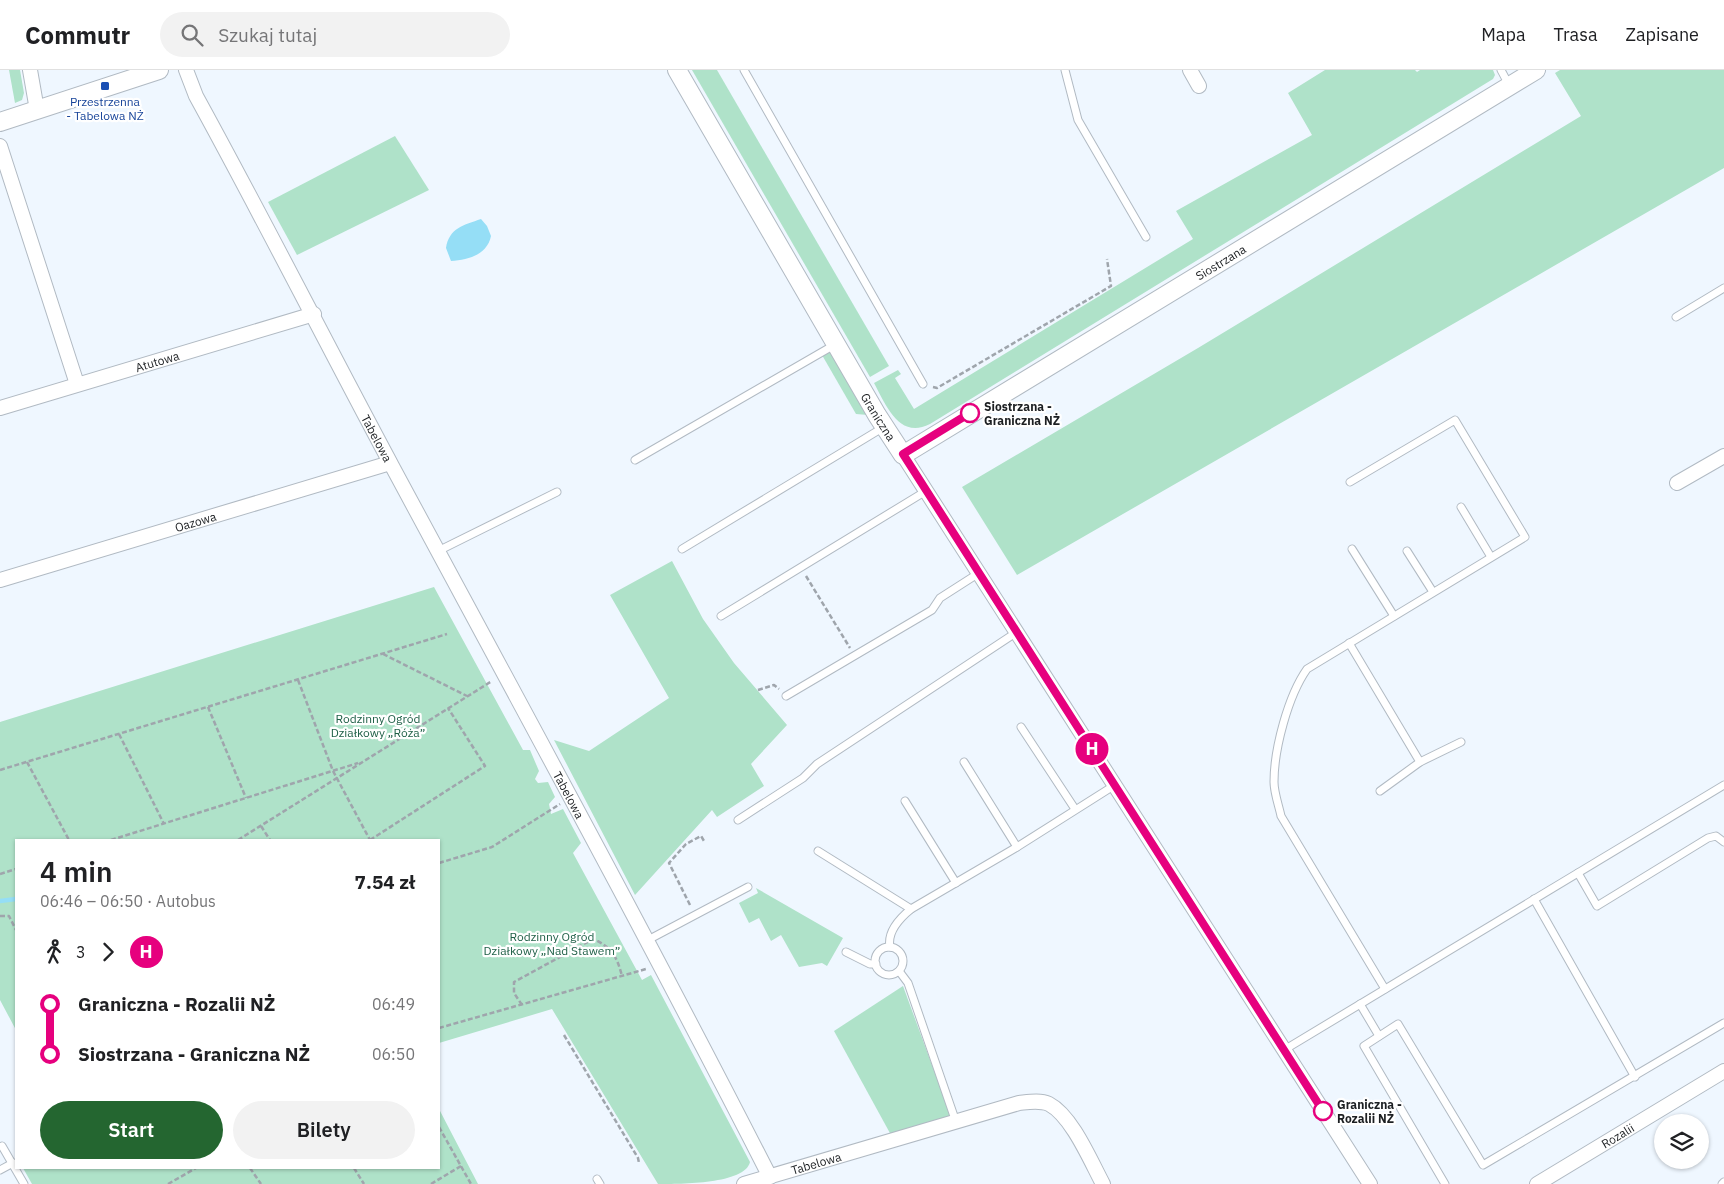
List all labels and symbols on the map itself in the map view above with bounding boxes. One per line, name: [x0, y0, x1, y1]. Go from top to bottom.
marker: Przestrzenna - Tabelowa NŻ: [99, 80, 111, 92]
place label: Przestrzenna - Tabelowa NŻ: [66, 94, 144, 123]
street label: Siostrzana: [1192, 241, 1249, 283]
street label: Atutowa: [133, 347, 181, 375]
street label: Graniczna: [858, 390, 899, 444]
place label: Siostrzana - Graniczna NŻ: [984, 399, 1060, 428]
marker: Siostrzana - Graniczna NŻ: [960, 403, 980, 423]
street label: Tabelowa: [358, 412, 396, 465]
street label: Oazowa: [173, 508, 218, 535]
park label: Rodzinny Ogród Działkowy „Róża”: [331, 711, 425, 740]
line badge: H: [1076, 733, 1108, 765]
street label: Tabelowa: [550, 768, 588, 821]
park label: Rodzinny Ogród Działkowy „Nad Stawem”: [484, 929, 620, 958]
place label: Graniczna - Rozalii NŻ: [1337, 1097, 1402, 1126]
marker: Graniczna - Rozalii NŻ: [1313, 1101, 1333, 1121]
street label: Rozalii: [1598, 1120, 1637, 1151]
street label: Tabelowa: [789, 1148, 843, 1177]

